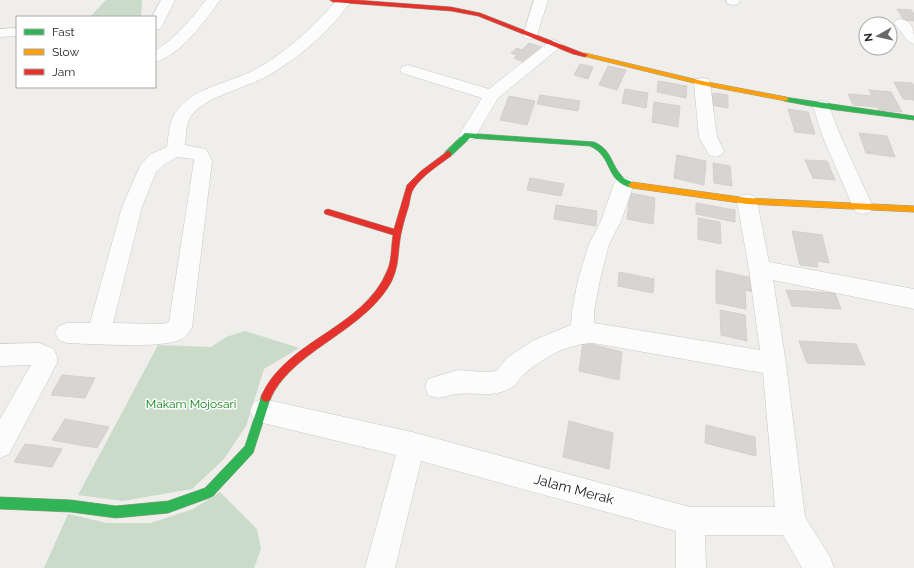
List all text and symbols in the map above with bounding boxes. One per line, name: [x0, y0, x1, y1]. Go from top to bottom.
legend: [16, 16, 156, 88]
north arrow: [858, 16, 898, 56]
text: Fast: [52, 25, 75, 39]
text: N: [862, 32, 876, 42]
text: Slow: [52, 45, 79, 59]
text: Jam: [52, 65, 75, 79]
park label: Makam Mojosari: [146, 397, 236, 411]
street label: Jalam Merak: [532, 471, 616, 508]

